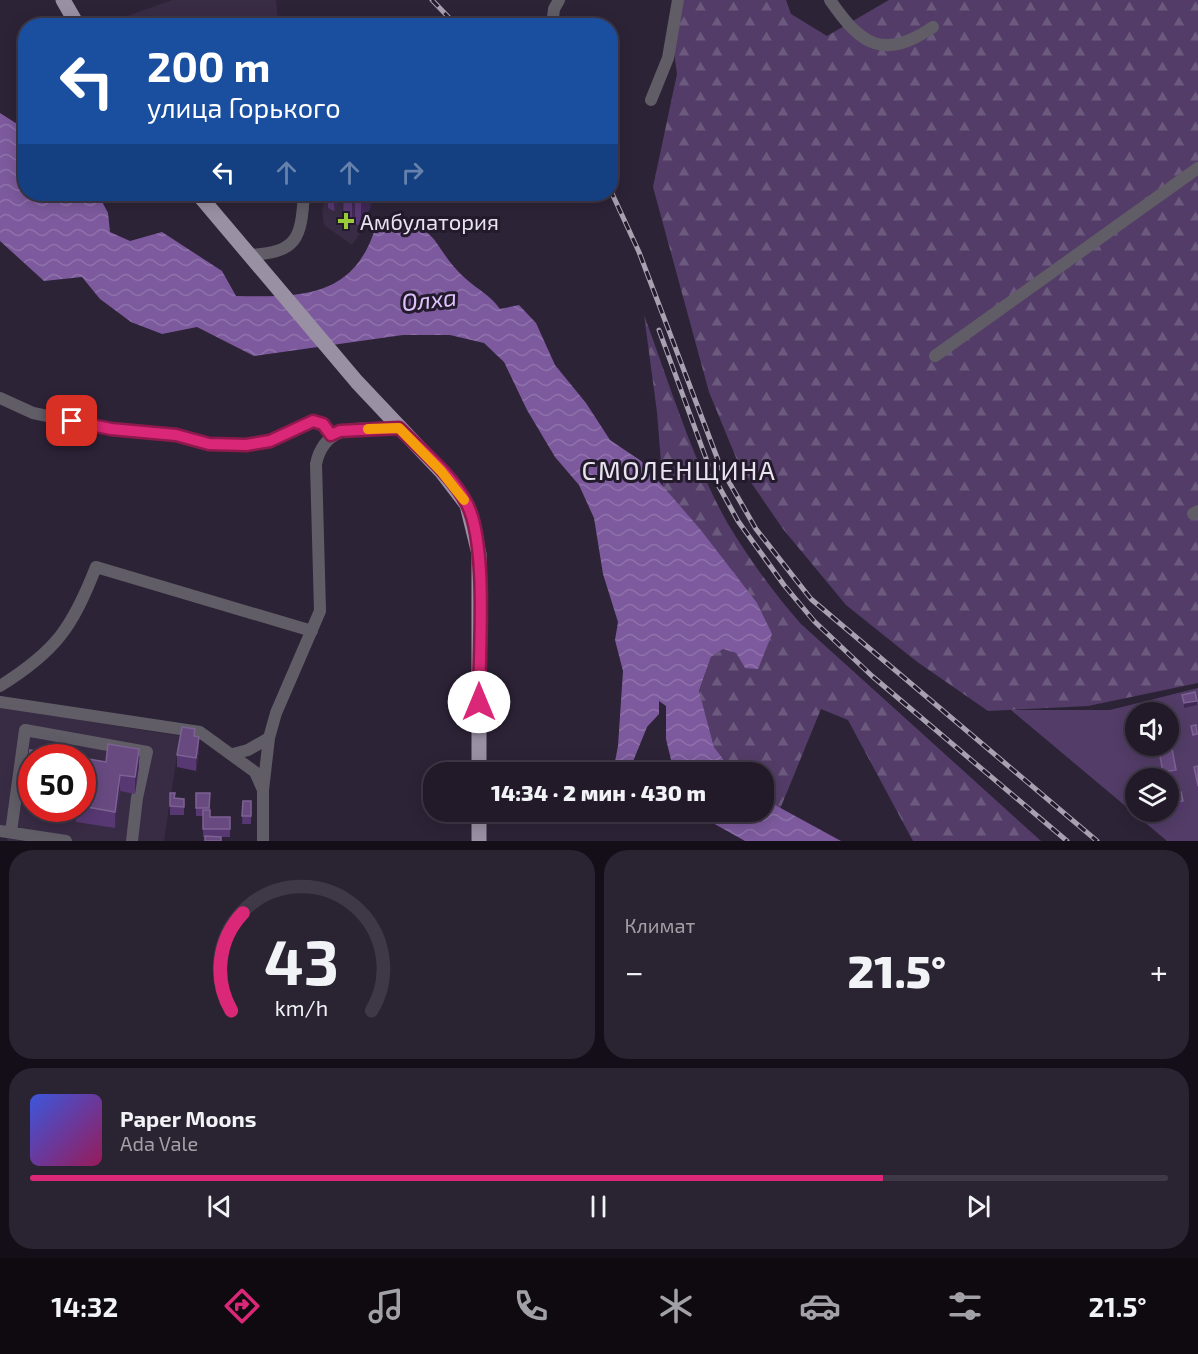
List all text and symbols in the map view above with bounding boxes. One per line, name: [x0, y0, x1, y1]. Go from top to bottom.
text: 200 m: [147, 40, 270, 90]
icon: left: [48, 42, 126, 120]
text: улица Горького: [147, 91, 341, 123]
icon: left: [207, 156, 240, 189]
icon: ahead: [270, 156, 303, 189]
icon: ahead: [333, 156, 366, 189]
icon: right: [396, 156, 429, 189]
place label: Амбулатория: [360, 208, 499, 235]
marker: Амбулатория: [337, 212, 355, 230]
water label: Олха: [400, 282, 458, 316]
pin: [46, 395, 97, 446]
icon: arrive: [55, 404, 88, 437]
district label: СМОЛЕНЩИНА: [582, 454, 776, 485]
position arrow: [447, 670, 511, 734]
map controls: [1125, 702, 1179, 822]
button: sound: [1125, 702, 1179, 756]
speed limit sign: 50: [18, 744, 96, 822]
button: layers: [1125, 768, 1179, 822]
text: 14:34 · 2 мин · 430 m: [491, 779, 706, 805]
text: Климат: [625, 913, 695, 937]
text: 43: [264, 923, 339, 998]
text: 21.5°: [848, 943, 946, 997]
text: −: [625, 951, 644, 991]
text: +: [1150, 951, 1168, 991]
text: km/h: [275, 996, 328, 1021]
text: Paper Moons: [120, 1105, 256, 1131]
text: Ada Vale: [120, 1131, 198, 1155]
icon: previous: [203, 1190, 236, 1223]
icon: pause: [582, 1190, 615, 1223]
icon: next: [962, 1190, 995, 1223]
icon: directions: [221, 1285, 263, 1327]
icon: music: [365, 1285, 407, 1327]
icon: phone: [510, 1285, 552, 1327]
icon: climate: [655, 1285, 697, 1327]
icon: car: [799, 1285, 841, 1327]
icon: filters: [944, 1285, 986, 1327]
text: 14:32: [51, 1290, 118, 1322]
text: 21.5°: [1089, 1290, 1147, 1322]

